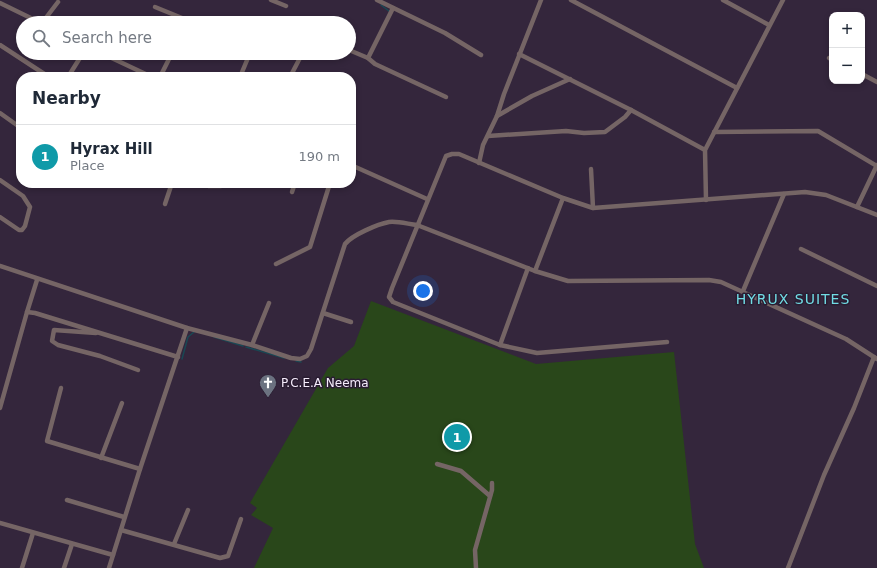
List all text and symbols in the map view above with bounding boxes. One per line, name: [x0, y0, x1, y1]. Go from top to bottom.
map controls: [829, 12, 865, 84]
button: +: [829, 12, 865, 48]
search box: [16, 16, 356, 60]
icon: search: [30, 27, 52, 49]
text: Search here: [62, 29, 152, 47]
button: −: [829, 48, 865, 84]
text: Nearby: [32, 88, 101, 108]
text: Hyrax Hill: [70, 140, 153, 158]
text: 1: [40, 149, 50, 164]
text: 190 m: [298, 149, 340, 164]
text: Place: [70, 158, 105, 173]
your location: [413, 281, 433, 301]
district label: HYRUX SUITES: [736, 291, 850, 307]
church icon: P.C.E.A Neema: [258, 373, 278, 398]
place label: P.C.E.A Neema: [281, 376, 369, 390]
pin: 1: [444, 422, 470, 452]

